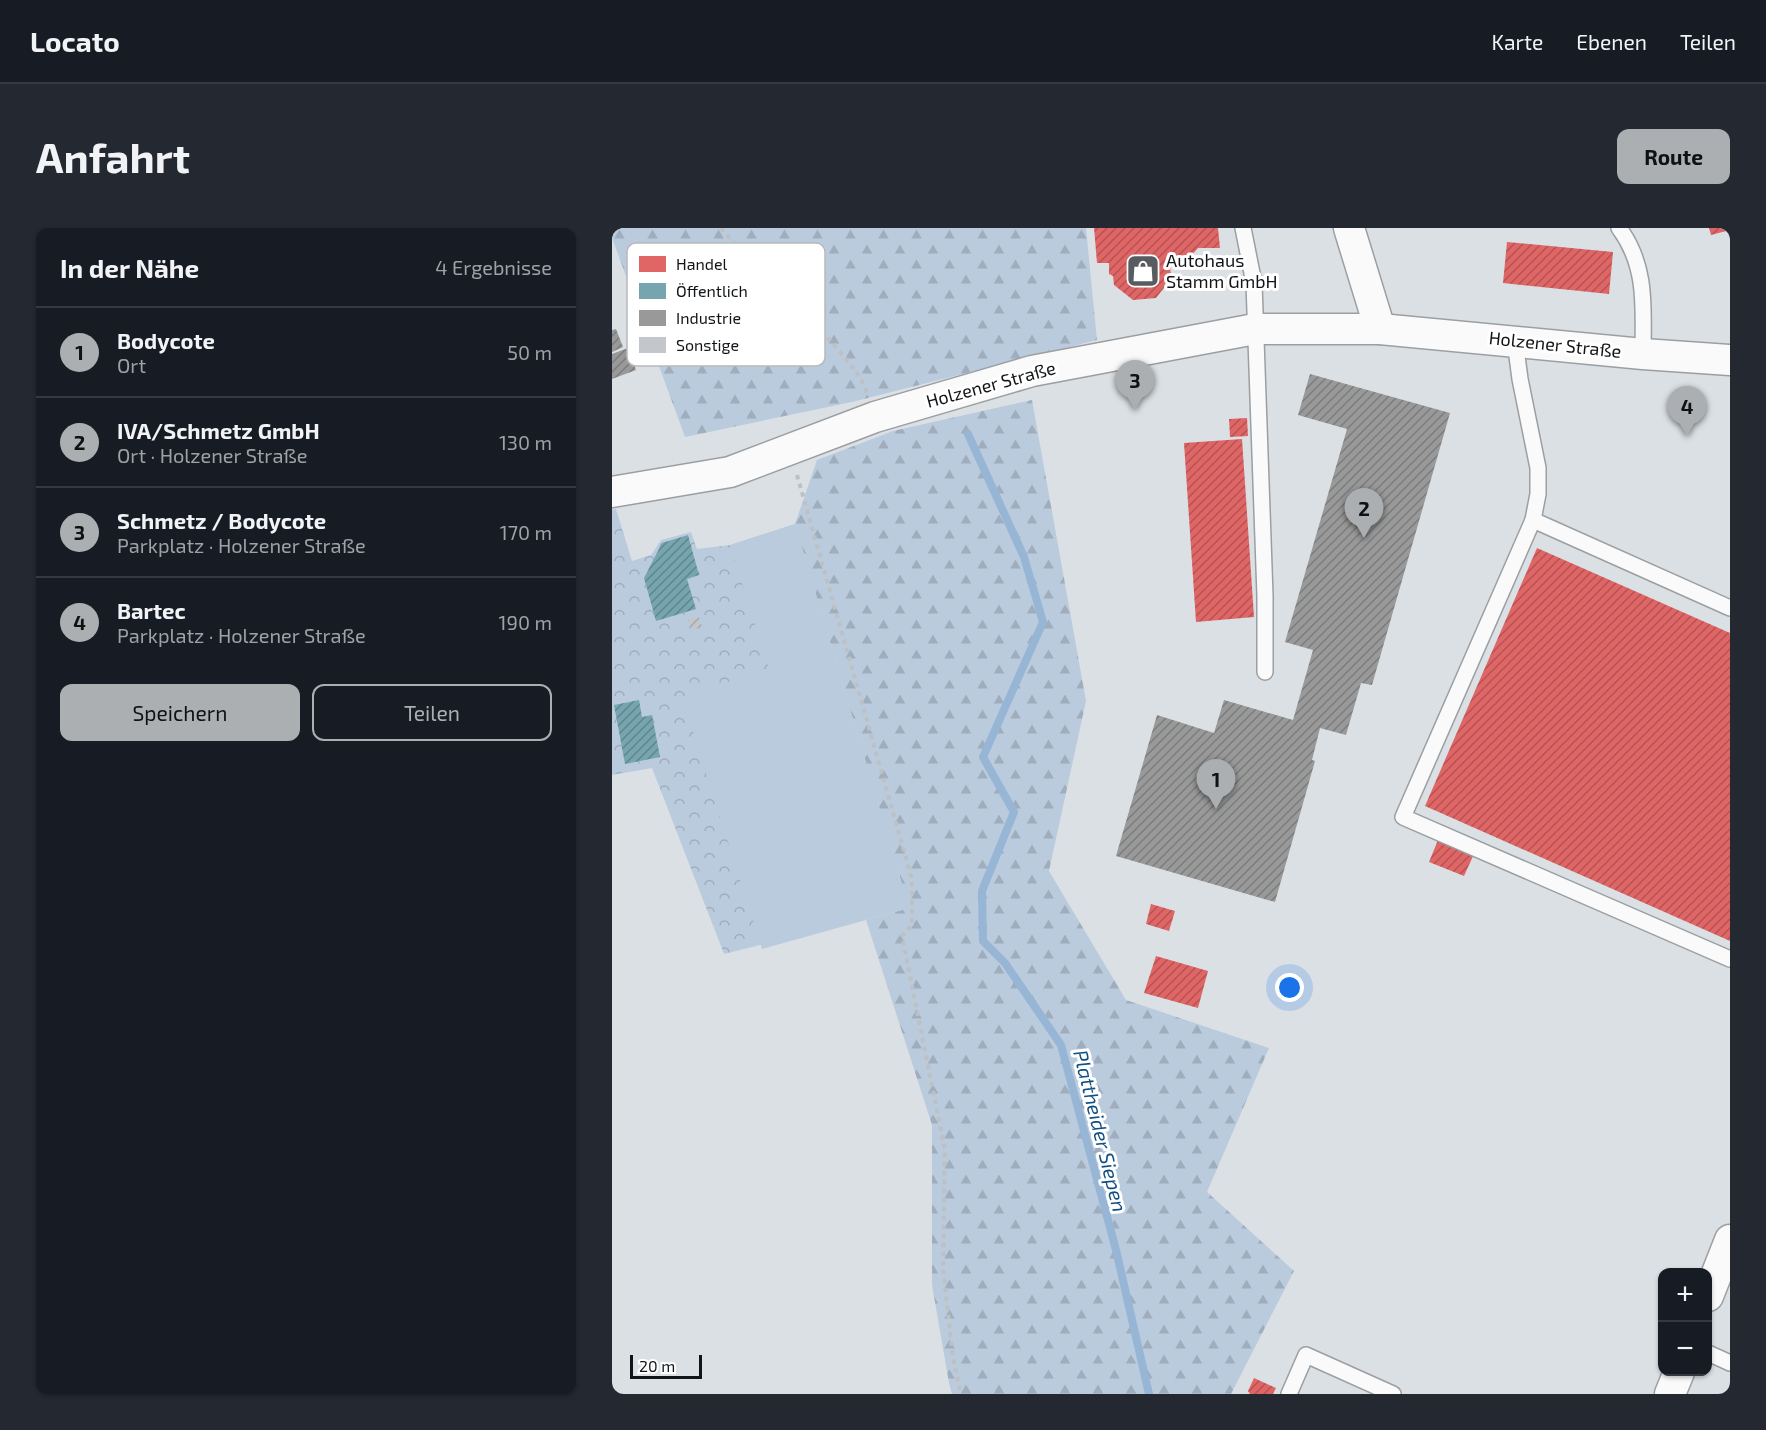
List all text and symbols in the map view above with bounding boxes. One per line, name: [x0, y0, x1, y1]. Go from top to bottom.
text: Locato: [30, 24, 120, 58]
text: Karte: [1492, 29, 1543, 54]
text: Ebenen: [1576, 29, 1647, 54]
text: Teilen: [1680, 29, 1736, 54]
button: Route: [1617, 129, 1730, 184]
text: Anfahrt: [36, 131, 190, 181]
legend: [627, 243, 825, 366]
place label: Autohaus Stamm GmbH: [1166, 249, 1278, 292]
text: In der Nähe: [60, 252, 199, 283]
shop icon: Autohaus Stamm GmbH: [1125, 253, 1161, 289]
text: Handel: [676, 254, 728, 273]
text: 4 Ergebnisse: [435, 255, 552, 279]
text: Öffentlich: [676, 281, 748, 300]
text: Industrie: [676, 308, 741, 327]
street label: Holzener Straße: [1488, 326, 1622, 362]
text: Bodycote: [117, 327, 215, 353]
text: Sonstige: [676, 335, 739, 354]
text: 1: [75, 340, 84, 364]
text: 50 m: [507, 340, 552, 364]
text: Ort: [117, 353, 146, 377]
street label: Holzener Straße: [924, 356, 1058, 412]
pin: 3: [1116, 360, 1154, 410]
pin: 4: [1668, 386, 1706, 436]
text: IVA/Schmetz GmbH: [117, 417, 320, 443]
text: 2: [74, 430, 85, 454]
text: 130 m: [499, 430, 552, 454]
text: Ort · Holzener Straße: [117, 443, 308, 467]
pin: 2: [1344, 488, 1383, 538]
text: Schmetz / Bodycote: [117, 507, 326, 533]
text: 3: [74, 520, 85, 544]
text: 170 m: [500, 520, 552, 544]
text: Parkplatz · Holzener Straße: [117, 533, 366, 557]
text: Bartec: [117, 597, 186, 623]
text: 4: [73, 610, 86, 634]
text: 190 m: [499, 610, 552, 634]
text: Parkplatz · Holzener Straße: [117, 623, 366, 647]
button: Speichern: [60, 684, 300, 741]
button: Teilen: [312, 684, 552, 741]
pin: 1: [1196, 760, 1236, 809]
your location: [1275, 973, 1304, 1002]
water label: Plattheider Siepen: [1069, 1047, 1133, 1214]
map controls: [1658, 1268, 1712, 1376]
button: +: [1658, 1268, 1712, 1322]
button: −: [1658, 1322, 1712, 1376]
scale bar: [630, 1352, 702, 1380]
text: 20 m: [639, 1356, 675, 1375]

